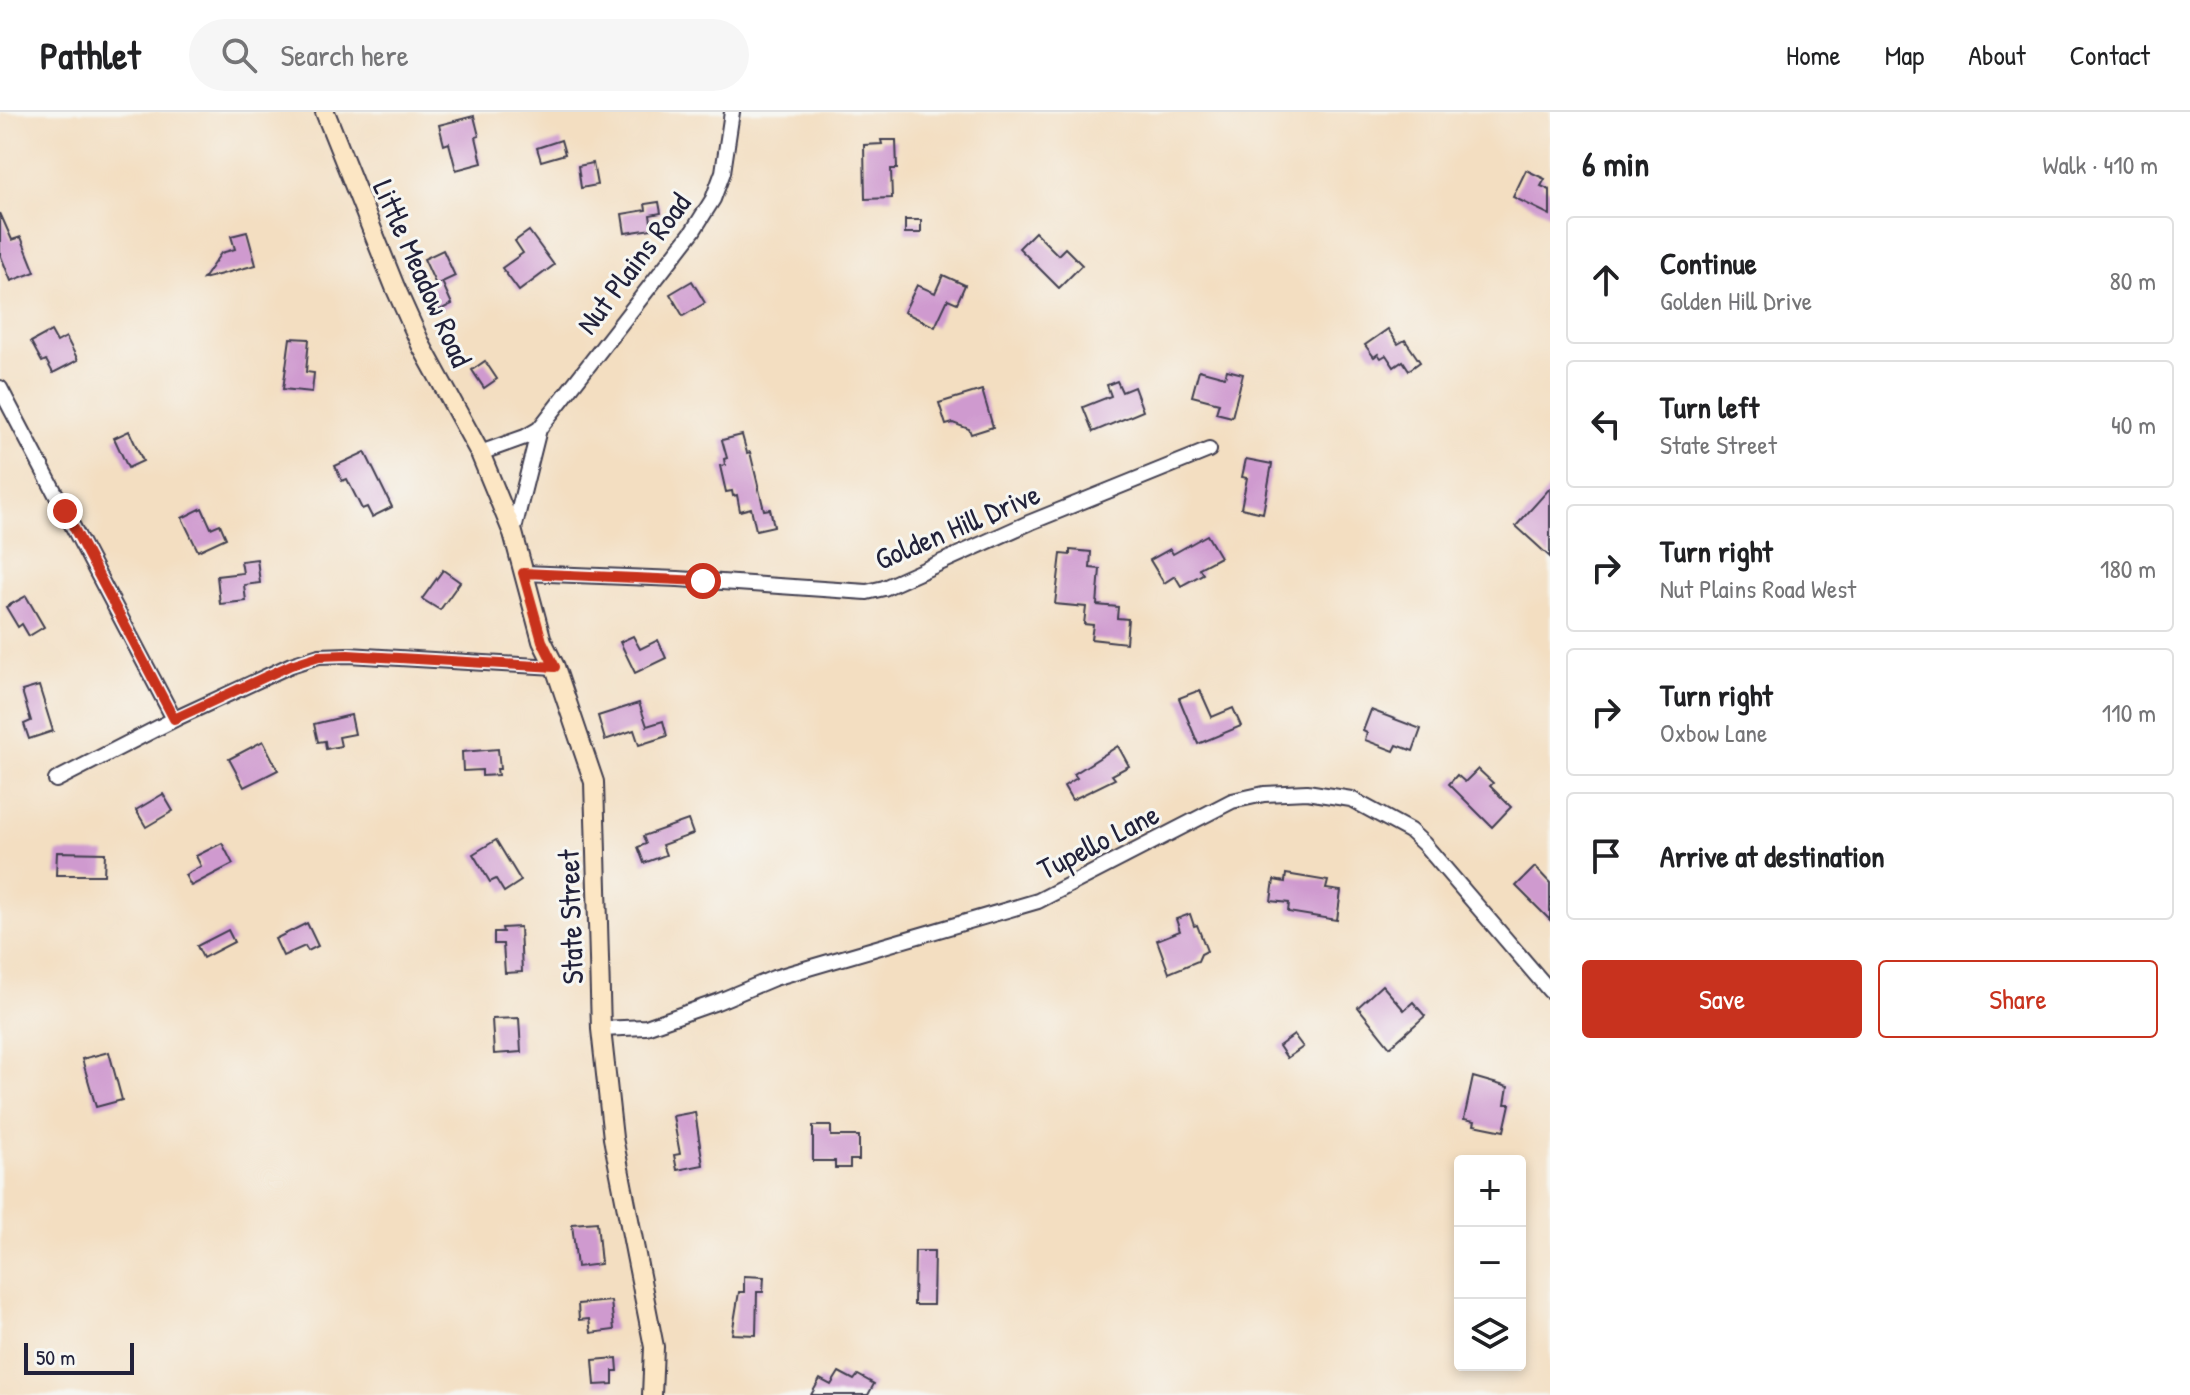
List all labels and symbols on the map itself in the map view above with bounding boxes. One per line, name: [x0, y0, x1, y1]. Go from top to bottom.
street label: Little Meadow Road: [364, 173, 482, 373]
street label: Nut Plains Road: [567, 184, 699, 342]
street label: Golden Hill Drive: [868, 473, 1046, 579]
route end: [47, 493, 83, 529]
route start: [685, 563, 721, 599]
street label: Tupello Lane: [1030, 793, 1166, 889]
street label: State Street: [548, 848, 592, 985]
scale bar: [24, 1339, 134, 1375]

